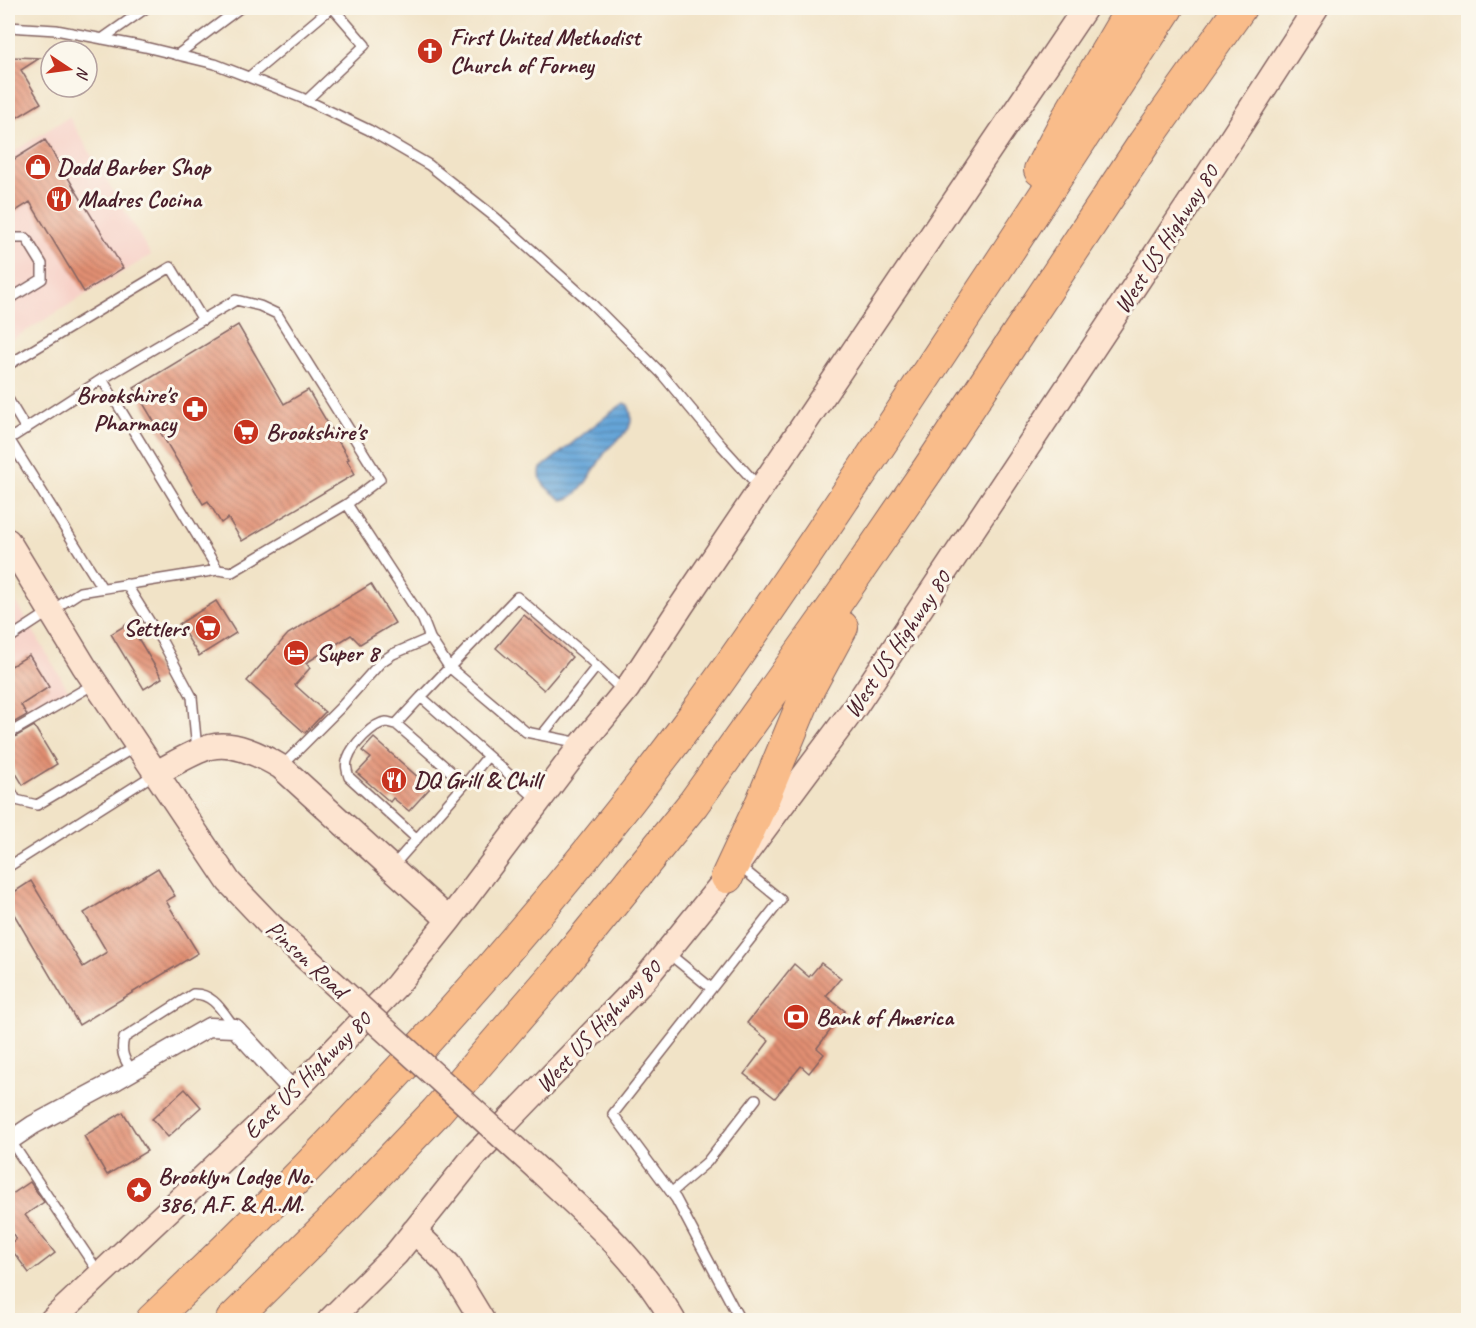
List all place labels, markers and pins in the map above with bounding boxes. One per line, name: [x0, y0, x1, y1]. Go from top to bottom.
place label: First United Methodist Church of Forney: [450, 22, 643, 80]
church icon: First United Methodist Church of Forney: [415, 36, 445, 66]
shop icon: Dodd Barber Shop: [23, 152, 53, 182]
place label: Dodd Barber Shop: [57, 152, 212, 182]
restaurant icon: Madres Cocina: [44, 184, 74, 214]
place label: Madres Cocina: [78, 184, 203, 214]
place label: Brookshire's Pharmacy: [76, 380, 179, 438]
pharmacy icon: Brookshire's Pharmacy: [180, 394, 210, 424]
supermarket icon: Brookshire's: [231, 417, 261, 447]
place label: Brookshire's: [266, 417, 368, 447]
place label: Settlers: [123, 613, 191, 643]
supermarket icon: Settlers: [193, 613, 223, 643]
hotel icon: Super 8: [281, 638, 311, 668]
place label: Super 8: [316, 638, 382, 668]
restaurant icon: DQ Grill & Chill: [379, 765, 409, 795]
place label: DQ Grill & Chill: [414, 765, 546, 795]
bank icon: Bank of America: [781, 1002, 811, 1032]
place label: Bank of America: [816, 1002, 955, 1032]
place label: Brooklyn Lodge No. 386, A.F. & A..M.: [158, 1161, 314, 1219]
place icon: Brooklyn Lodge No. 386, A.F. & A..M.: [124, 1175, 154, 1205]

